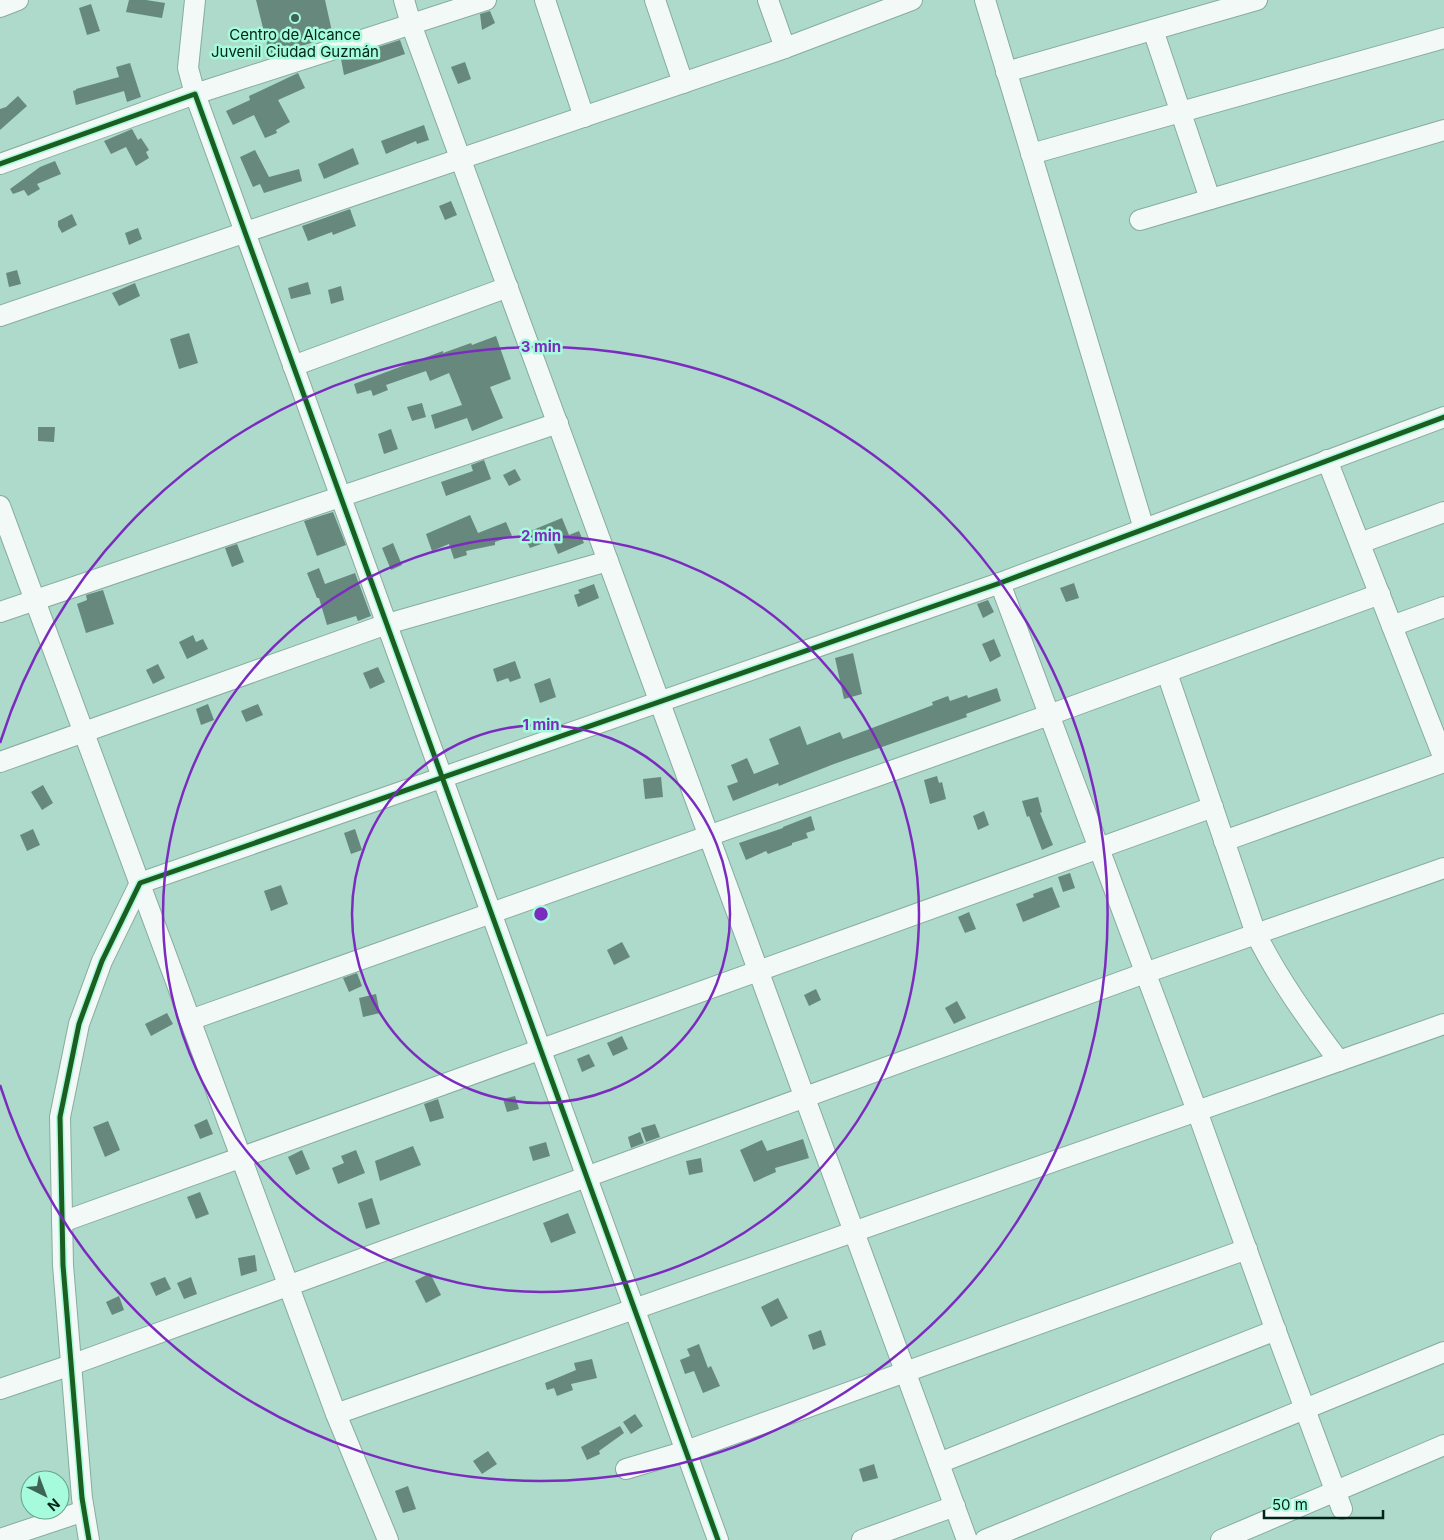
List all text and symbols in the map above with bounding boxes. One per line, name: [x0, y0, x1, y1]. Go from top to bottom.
marker: Centro de Alcance Juvenil Ciudad Guzmán: [289, 12, 301, 24]
place label: Centro de Alcance Juvenil Ciudad Guzmán: [211, 25, 379, 61]
text: 3 min: [521, 337, 561, 356]
text: 2 min: [521, 526, 561, 545]
text: 1 min: [522, 715, 560, 734]
centre of rings: [532, 905, 550, 923]
north arrow: [20, 1470, 70, 1520]
scale bar: [1264, 1488, 1383, 1520]
text: N: [44, 1495, 64, 1515]
text: 50 m: [1272, 1495, 1308, 1514]

